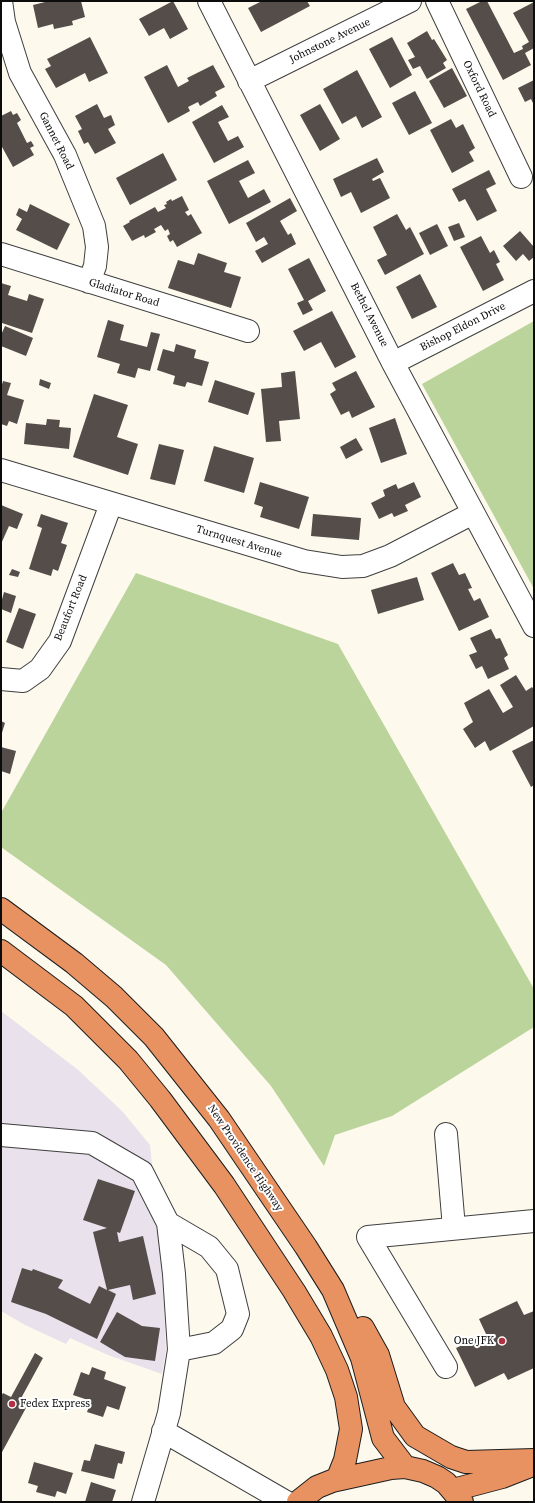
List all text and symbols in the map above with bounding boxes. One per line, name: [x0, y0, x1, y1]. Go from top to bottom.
street label: Johnstone Avenue: [287, 16, 373, 66]
street label: Oxford Road: [460, 58, 498, 120]
street label: Gannet Road: [36, 110, 76, 172]
street label: Gladiator Road: [87, 276, 161, 310]
street label: Bethel Avenue: [347, 281, 391, 349]
street label: Bishop Eldon Drive: [418, 300, 508, 354]
street label: Turnquest Avenue: [194, 523, 284, 561]
street label: Beaufort Road: [52, 573, 90, 643]
street label: New Providence Highway: [204, 1102, 286, 1214]
place label: One JFK: [454, 1334, 494, 1348]
marker: One JFK: [497, 1336, 507, 1346]
place label: Fedex Express: [20, 1397, 90, 1411]
marker: Fedex Express: [7, 1399, 17, 1409]

